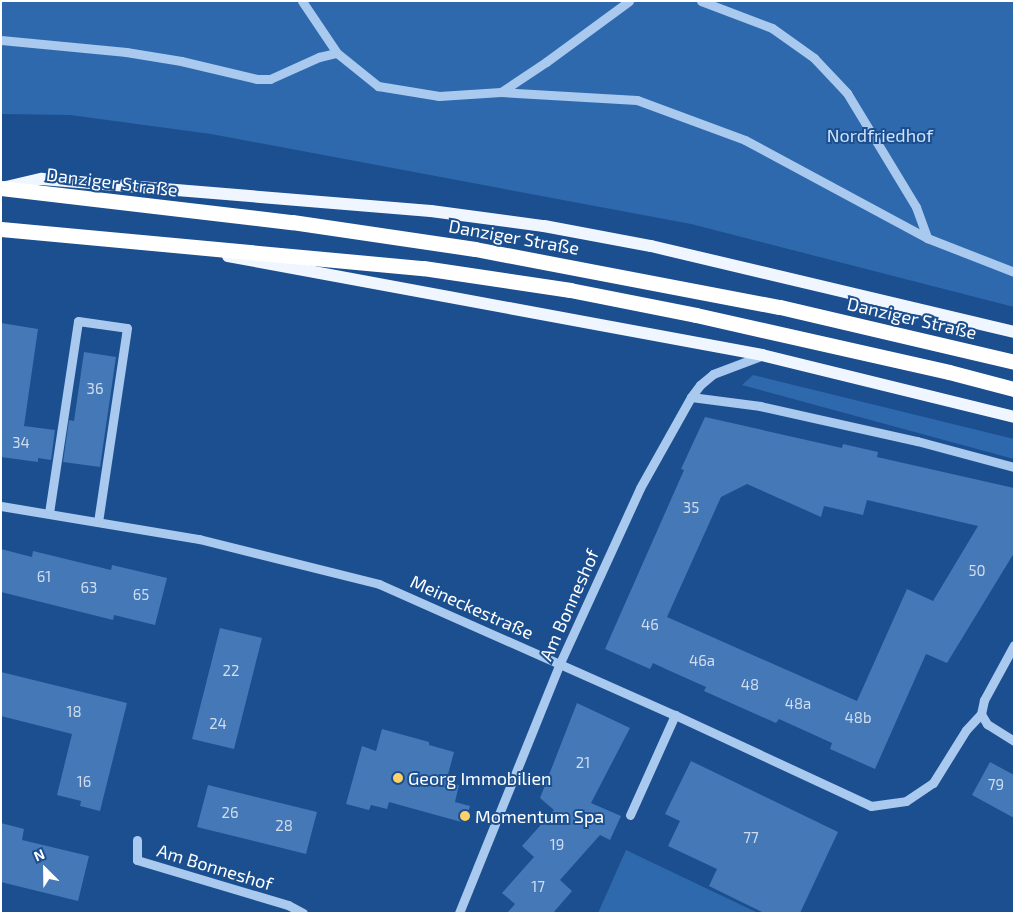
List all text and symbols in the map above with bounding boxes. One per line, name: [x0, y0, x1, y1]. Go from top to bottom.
park label: Nordfriedhof: [827, 124, 933, 146]
street label: Danziger Straße: [45, 163, 179, 201]
street label: Danziger Straße: [447, 215, 581, 259]
street label: Danziger Straße: [845, 293, 979, 343]
house number: 36: [87, 380, 103, 398]
house number: 34: [12, 434, 30, 452]
house number: 35: [683, 499, 699, 517]
street label: Am Bonneshof: [535, 546, 603, 664]
house number: 50: [968, 562, 986, 580]
house number: 61: [37, 568, 51, 586]
street label: Meineckestraße: [407, 570, 537, 644]
house number: 63: [81, 579, 97, 597]
house number: 65: [133, 586, 149, 604]
house number: 46: [641, 616, 659, 634]
house number: 46a: [689, 652, 715, 670]
house number: 22: [223, 662, 239, 680]
house number: 48: [741, 676, 759, 694]
house number: 48a: [785, 695, 811, 713]
house number: 18: [66, 703, 82, 721]
house number: 48b: [845, 709, 871, 727]
house number: 24: [209, 715, 227, 733]
house number: 21: [576, 754, 590, 772]
place label: Georg Immobilien: [408, 767, 552, 789]
marker: Georg Immobilien: [392, 772, 404, 784]
house number: 16: [77, 773, 91, 791]
house number: 79: [988, 776, 1004, 794]
house number: 26: [221, 804, 239, 822]
place label: Momentum Spa: [475, 805, 604, 827]
marker: Momentum Spa: [459, 810, 471, 822]
house number: 28: [275, 817, 293, 835]
house number: 77: [743, 829, 759, 847]
house number: 19: [550, 836, 564, 854]
street label: Am Bonneshof: [155, 839, 275, 895]
north arrow: [20, 844, 70, 894]
text: N: [31, 845, 47, 865]
house number: 17: [531, 878, 545, 896]

